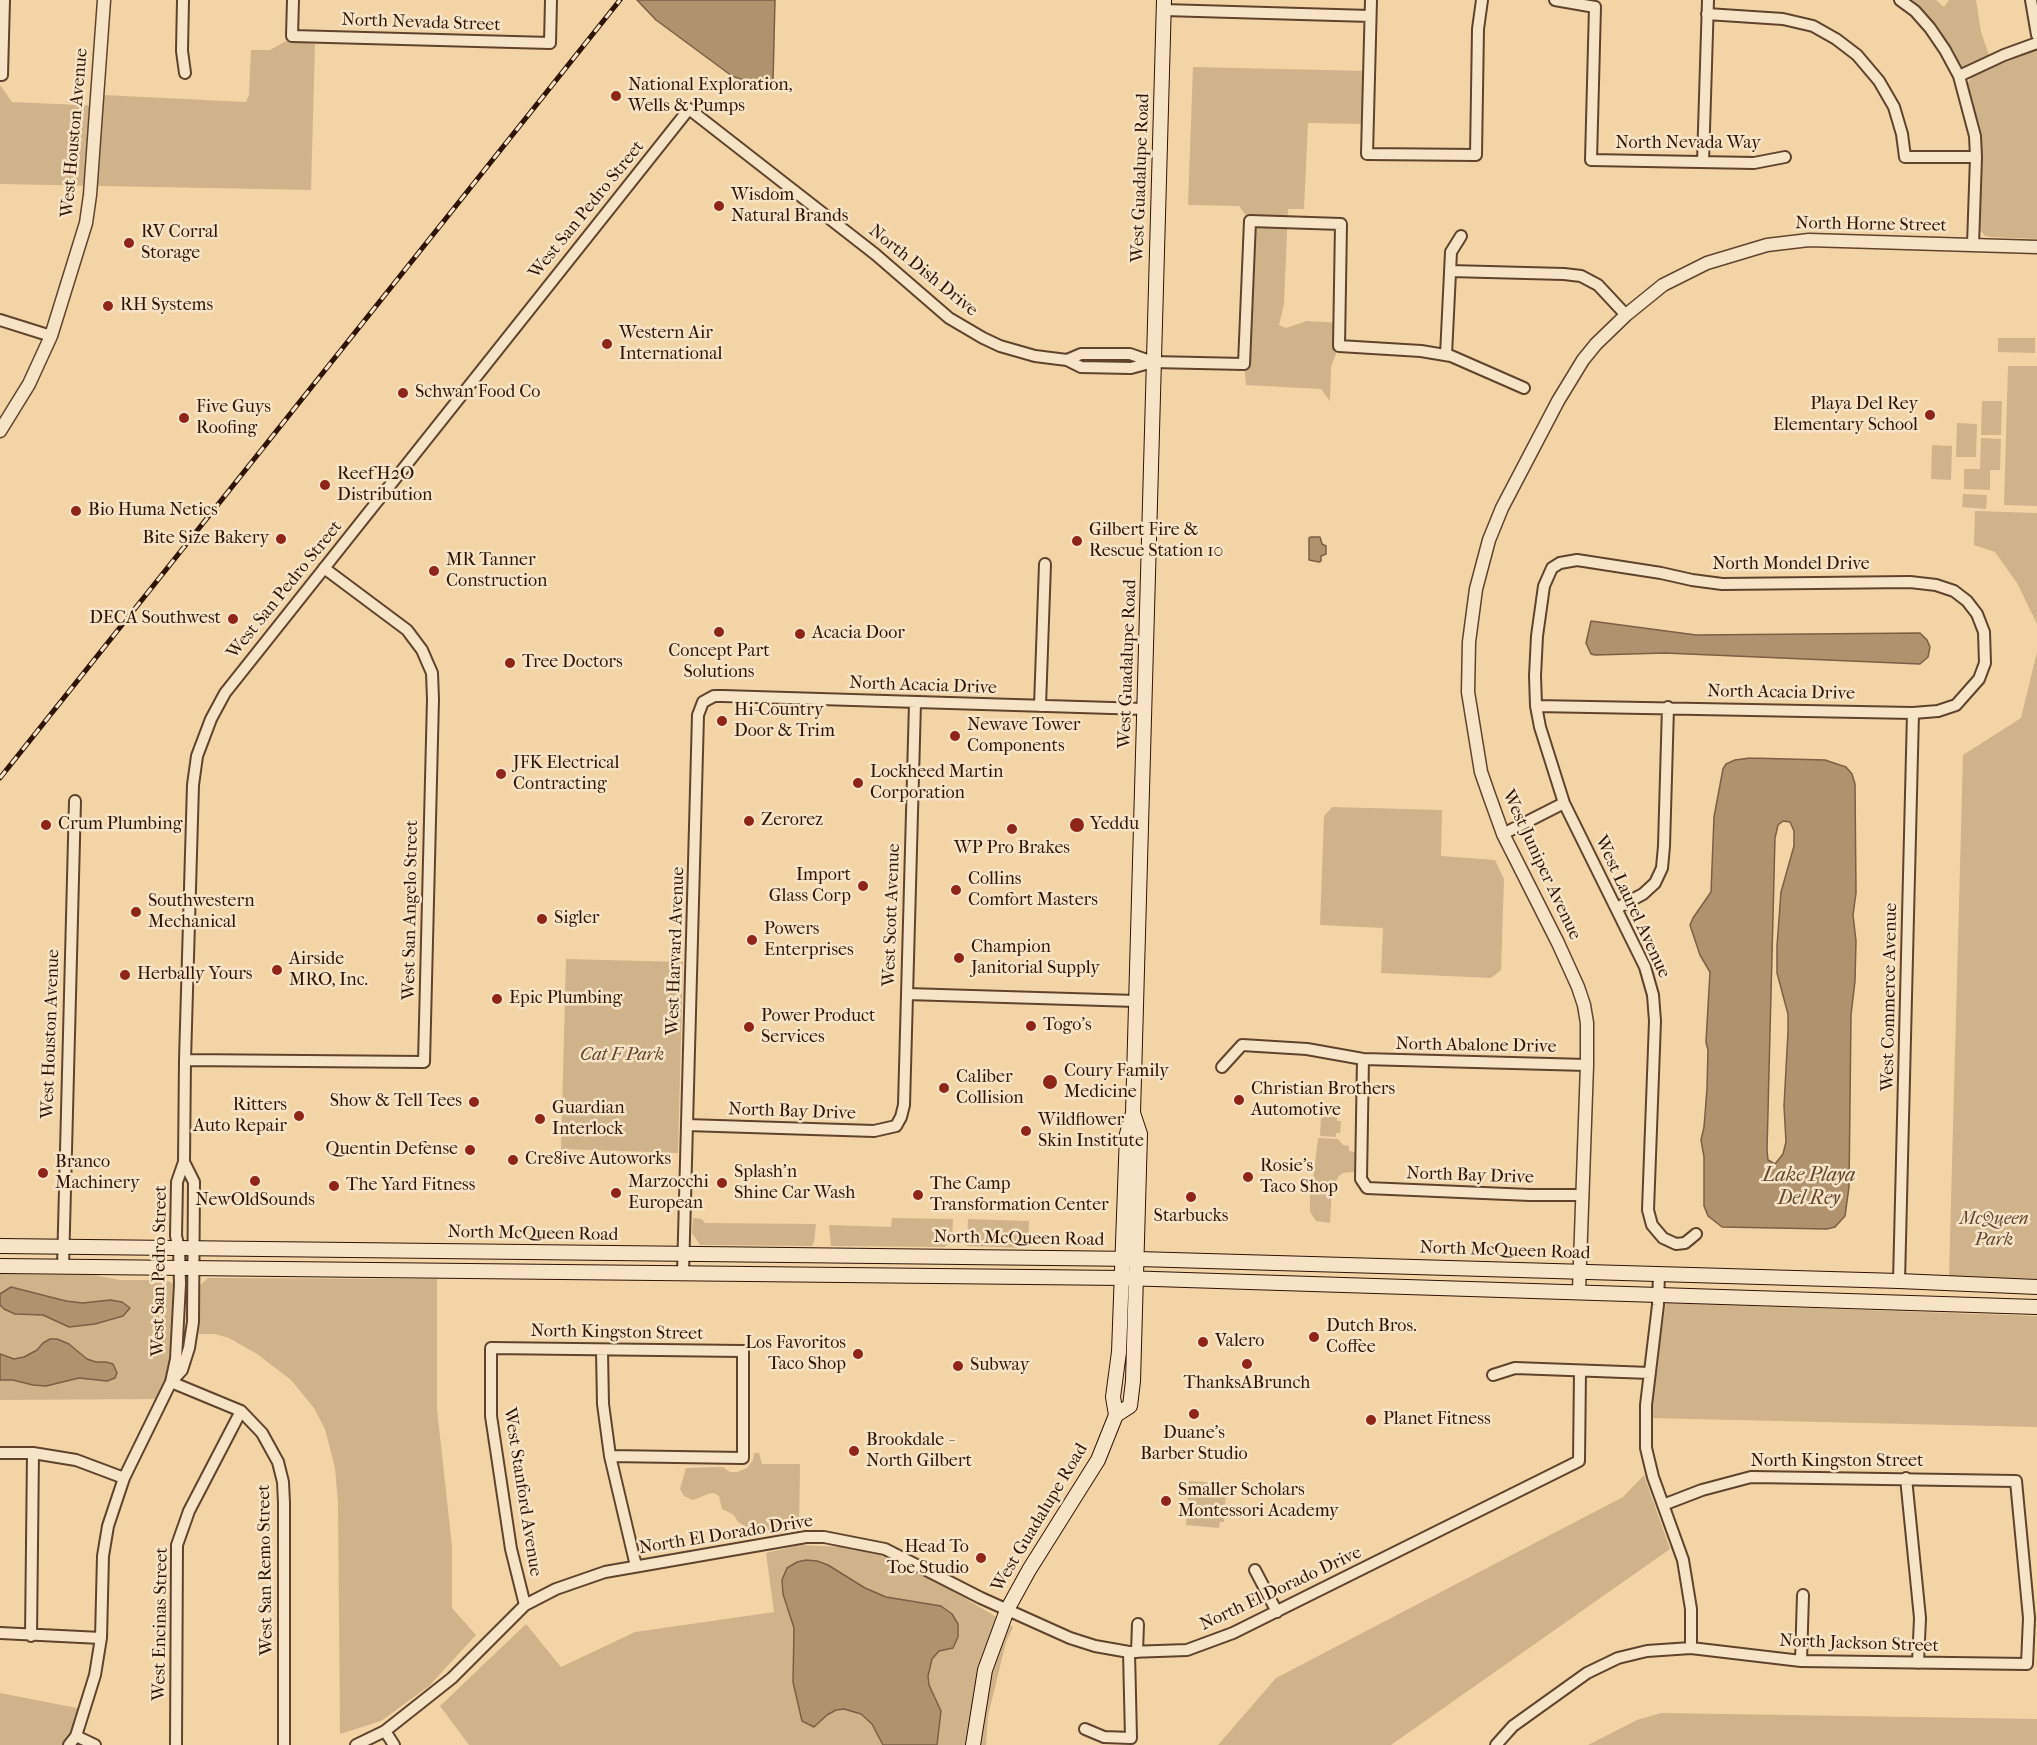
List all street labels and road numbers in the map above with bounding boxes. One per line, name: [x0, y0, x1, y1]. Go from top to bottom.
street label: North Nevada Street: [341, 9, 501, 37]
street label: West Houston Avenue: [57, 47, 93, 219]
street label: West Guadalupe Road: [1127, 93, 1155, 263]
street label: North Nevada Way: [1615, 133, 1761, 155]
street label: West San Pedro Street: [525, 137, 649, 283]
street label: North Horne Street: [1795, 213, 1947, 237]
street label: North Dish Drive: [864, 220, 982, 322]
street label: West San Pedro Street: [223, 517, 347, 663]
street label: North Mondel Drive: [1712, 554, 1870, 576]
street label: West Guadalupe Road: [1114, 579, 1142, 749]
street label: North Acacia Drive: [849, 673, 997, 699]
street label: North Acacia Drive: [1707, 681, 1855, 705]
street label: West Juniper Avenue: [1497, 787, 1585, 943]
street label: West San Angelo Street: [399, 820, 423, 1000]
street label: West Laurel Avenue: [1589, 832, 1675, 982]
street label: West Scott Avenue: [879, 843, 905, 987]
street label: West Harvard Avenue: [662, 866, 690, 1036]
street label: West Commerce Avenue: [1878, 903, 1902, 1091]
street label: West Houston Avenue: [37, 949, 65, 1119]
street label: North Abalone Drive: [1395, 1034, 1557, 1058]
street label: North Bay Drive: [728, 1099, 856, 1125]
street label: North Bay Drive: [1406, 1163, 1534, 1189]
street label: West San Pedro Street: [148, 1185, 172, 1357]
street label: North McQueen Road: [447, 1222, 619, 1246]
street label: North McQueen Road: [933, 1227, 1105, 1251]
street label: North McQueen Road: [1419, 1237, 1591, 1265]
street label: North Kingston Street: [530, 1321, 704, 1345]
street label: West Stanford Avenue: [498, 1406, 546, 1578]
street label: West Guadalupe Road: [987, 1440, 1093, 1596]
street label: North Kingston Street: [1751, 1451, 1923, 1473]
street label: West San Remo Street: [254, 1484, 278, 1656]
street label: North El Dorado Drive: [638, 1511, 814, 1559]
street label: North El Dorado Drive: [1197, 1542, 1365, 1636]
street label: West Encinas Street: [149, 1547, 173, 1701]
street label: North Jackson Street: [1779, 1630, 1939, 1658]

